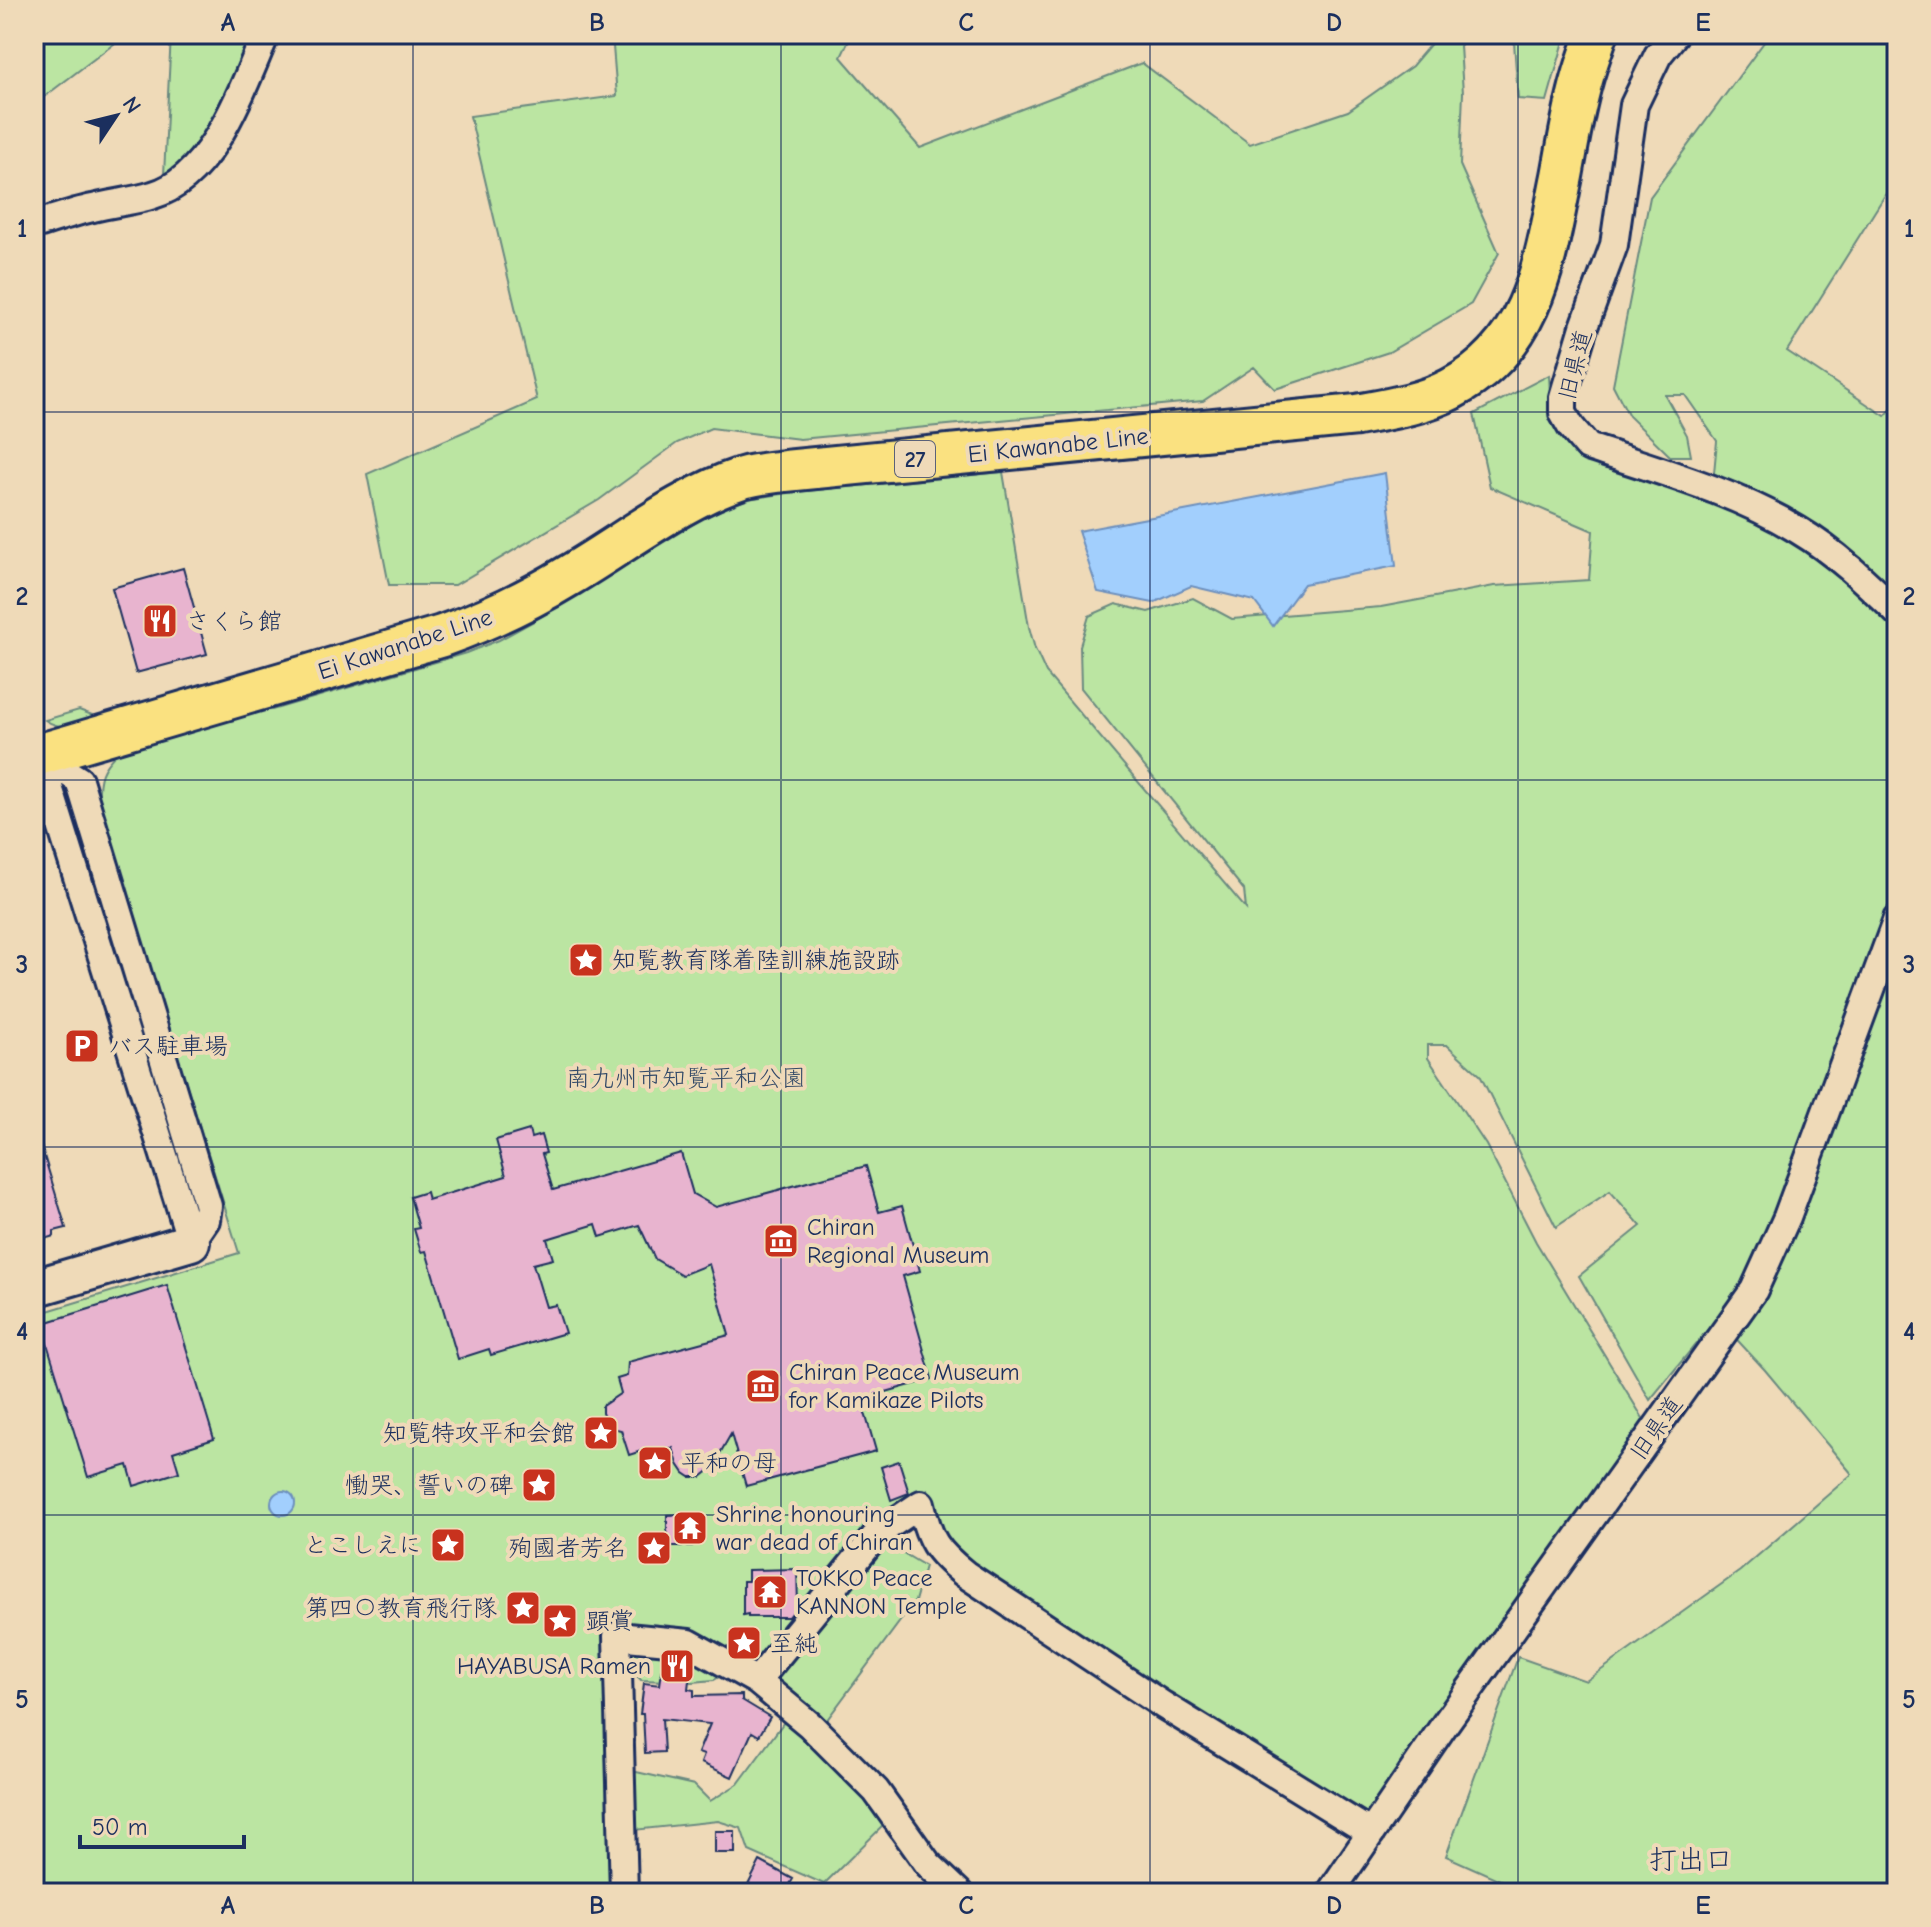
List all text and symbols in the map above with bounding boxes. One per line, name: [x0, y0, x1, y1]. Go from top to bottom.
text: A: [221, 8, 236, 38]
text: B: [589, 8, 605, 38]
text: C: [958, 8, 974, 38]
text: D: [1326, 8, 1342, 38]
text: E: [1695, 8, 1711, 38]
north arrow: [76, 76, 156, 156]
text: N: [117, 92, 146, 118]
text: 1: [17, 214, 27, 244]
text: 1: [1904, 214, 1914, 244]
street label: 旧県道: [1553, 327, 1597, 403]
street label: Ei Kawanabe Line: [966, 422, 1150, 468]
road number: 27: [895, 441, 935, 477]
text: 2: [16, 582, 28, 612]
text: 2: [1903, 582, 1915, 612]
restaurant icon: さくら館: [141, 602, 179, 640]
street label: Ei Kawanabe Line: [314, 603, 496, 685]
place label: さくら館: [186, 607, 282, 635]
place icon: 知覧教育隊着陸訓練施設跡: [567, 941, 605, 979]
place label: 知覧教育隊着陸訓練施設跡: [612, 946, 900, 974]
text: 3: [16, 950, 28, 980]
text: 3: [1903, 950, 1915, 980]
parking icon: バス駐車場: [63, 1027, 101, 1065]
place label: バス駐車場: [108, 1032, 228, 1060]
park label: 南九州市知覧平和公園: [566, 1064, 806, 1092]
place label: Chiran Regional Museum: [807, 1213, 989, 1269]
museum icon: Chiran Regional Museum: [762, 1222, 800, 1260]
text: 4: [16, 1317, 28, 1347]
text: 4: [1903, 1317, 1915, 1347]
place label: Chiran Peace Museum for Kamikaze Pilots: [788, 1358, 1020, 1414]
museum icon: Chiran Peace Museum for Kamikaze Pilots: [744, 1367, 782, 1405]
street label: 旧県道: [1624, 1390, 1688, 1466]
place icon: 知覧特攻平和会館: [582, 1414, 620, 1452]
place label: 知覧特攻平和会館: [383, 1419, 575, 1447]
place icon: 平和の母: [636, 1444, 674, 1482]
place label: 平和の母: [681, 1449, 777, 1477]
place icon: 慟哭、誓いの碑: [520, 1466, 558, 1504]
place label: 慟哭、誓いの碑: [345, 1471, 513, 1499]
place label: Shrine honouring war dead of Chiran: [716, 1500, 913, 1556]
temple icon: Shrine honouring war dead of Chiran: [671, 1509, 709, 1547]
place icon: とこしえに: [429, 1526, 467, 1564]
place icon: 殉國者芳名: [635, 1529, 673, 1567]
place label: とこしえに: [303, 1531, 422, 1559]
place label: 殉國者芳名: [508, 1534, 628, 1562]
place label: TOKKO Peace KANNON Temple: [796, 1564, 967, 1620]
temple icon: TOKKO Peace KANNON Temple: [751, 1573, 789, 1611]
place icon: 第四〇教育飛行隊: [504, 1589, 542, 1627]
place label: 第四〇教育飛行隊: [305, 1594, 497, 1622]
place icon: 顕賞: [541, 1602, 579, 1640]
place label: 顕賞: [586, 1607, 634, 1635]
place icon: 至純: [725, 1624, 763, 1662]
place label: 至純: [770, 1629, 818, 1657]
restaurant icon: HAYABUSA Ramen: [658, 1647, 696, 1685]
place label: HAYABUSA Ramen: [457, 1652, 651, 1680]
text: 5: [15, 1685, 29, 1715]
text: 5: [1902, 1685, 1916, 1715]
scale bar: [80, 1799, 244, 1849]
text: 50 m: [92, 1813, 148, 1841]
district label: 打出口: [1649, 1844, 1733, 1876]
text: A: [221, 1891, 236, 1921]
text: B: [589, 1891, 605, 1921]
text: C: [958, 1891, 974, 1921]
text: D: [1326, 1891, 1342, 1921]
text: E: [1695, 1891, 1711, 1921]

